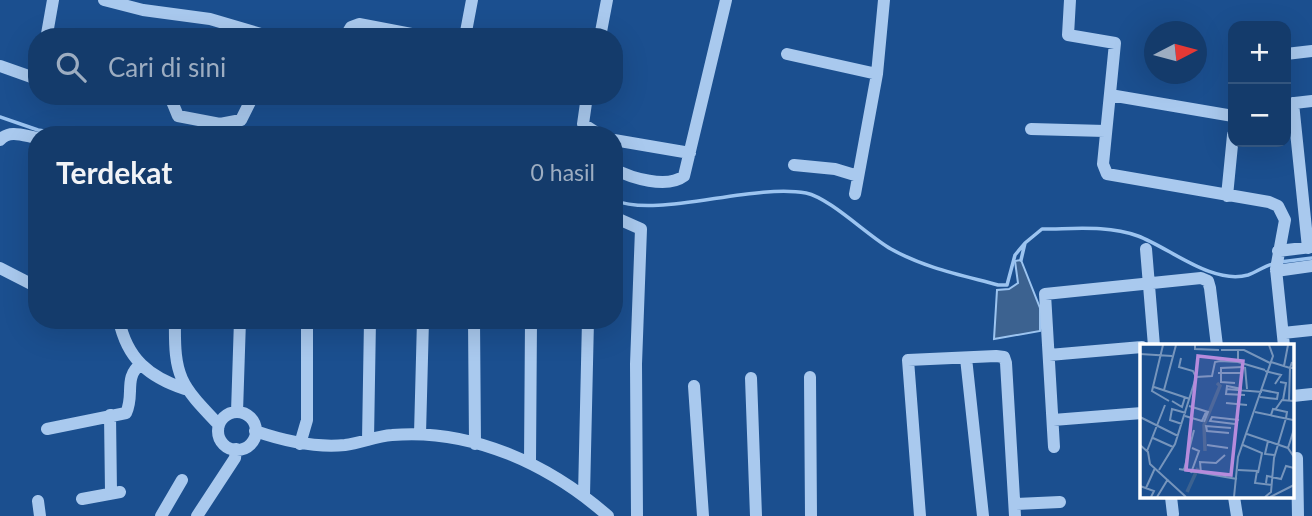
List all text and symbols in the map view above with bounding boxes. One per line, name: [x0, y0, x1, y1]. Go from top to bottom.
north arrow: [1144, 21, 1207, 84]
map controls: [1228, 21, 1291, 147]
button: +: [1228, 21, 1291, 84]
search box: [28, 28, 623, 105]
icon: search: [52, 48, 90, 86]
text: Cari di sini: [108, 51, 226, 83]
button: −: [1228, 84, 1291, 147]
text: Terdekat: [56, 154, 172, 190]
text: 0 hasil: [531, 158, 595, 186]
inset map: [1140, 344, 1294, 498]

